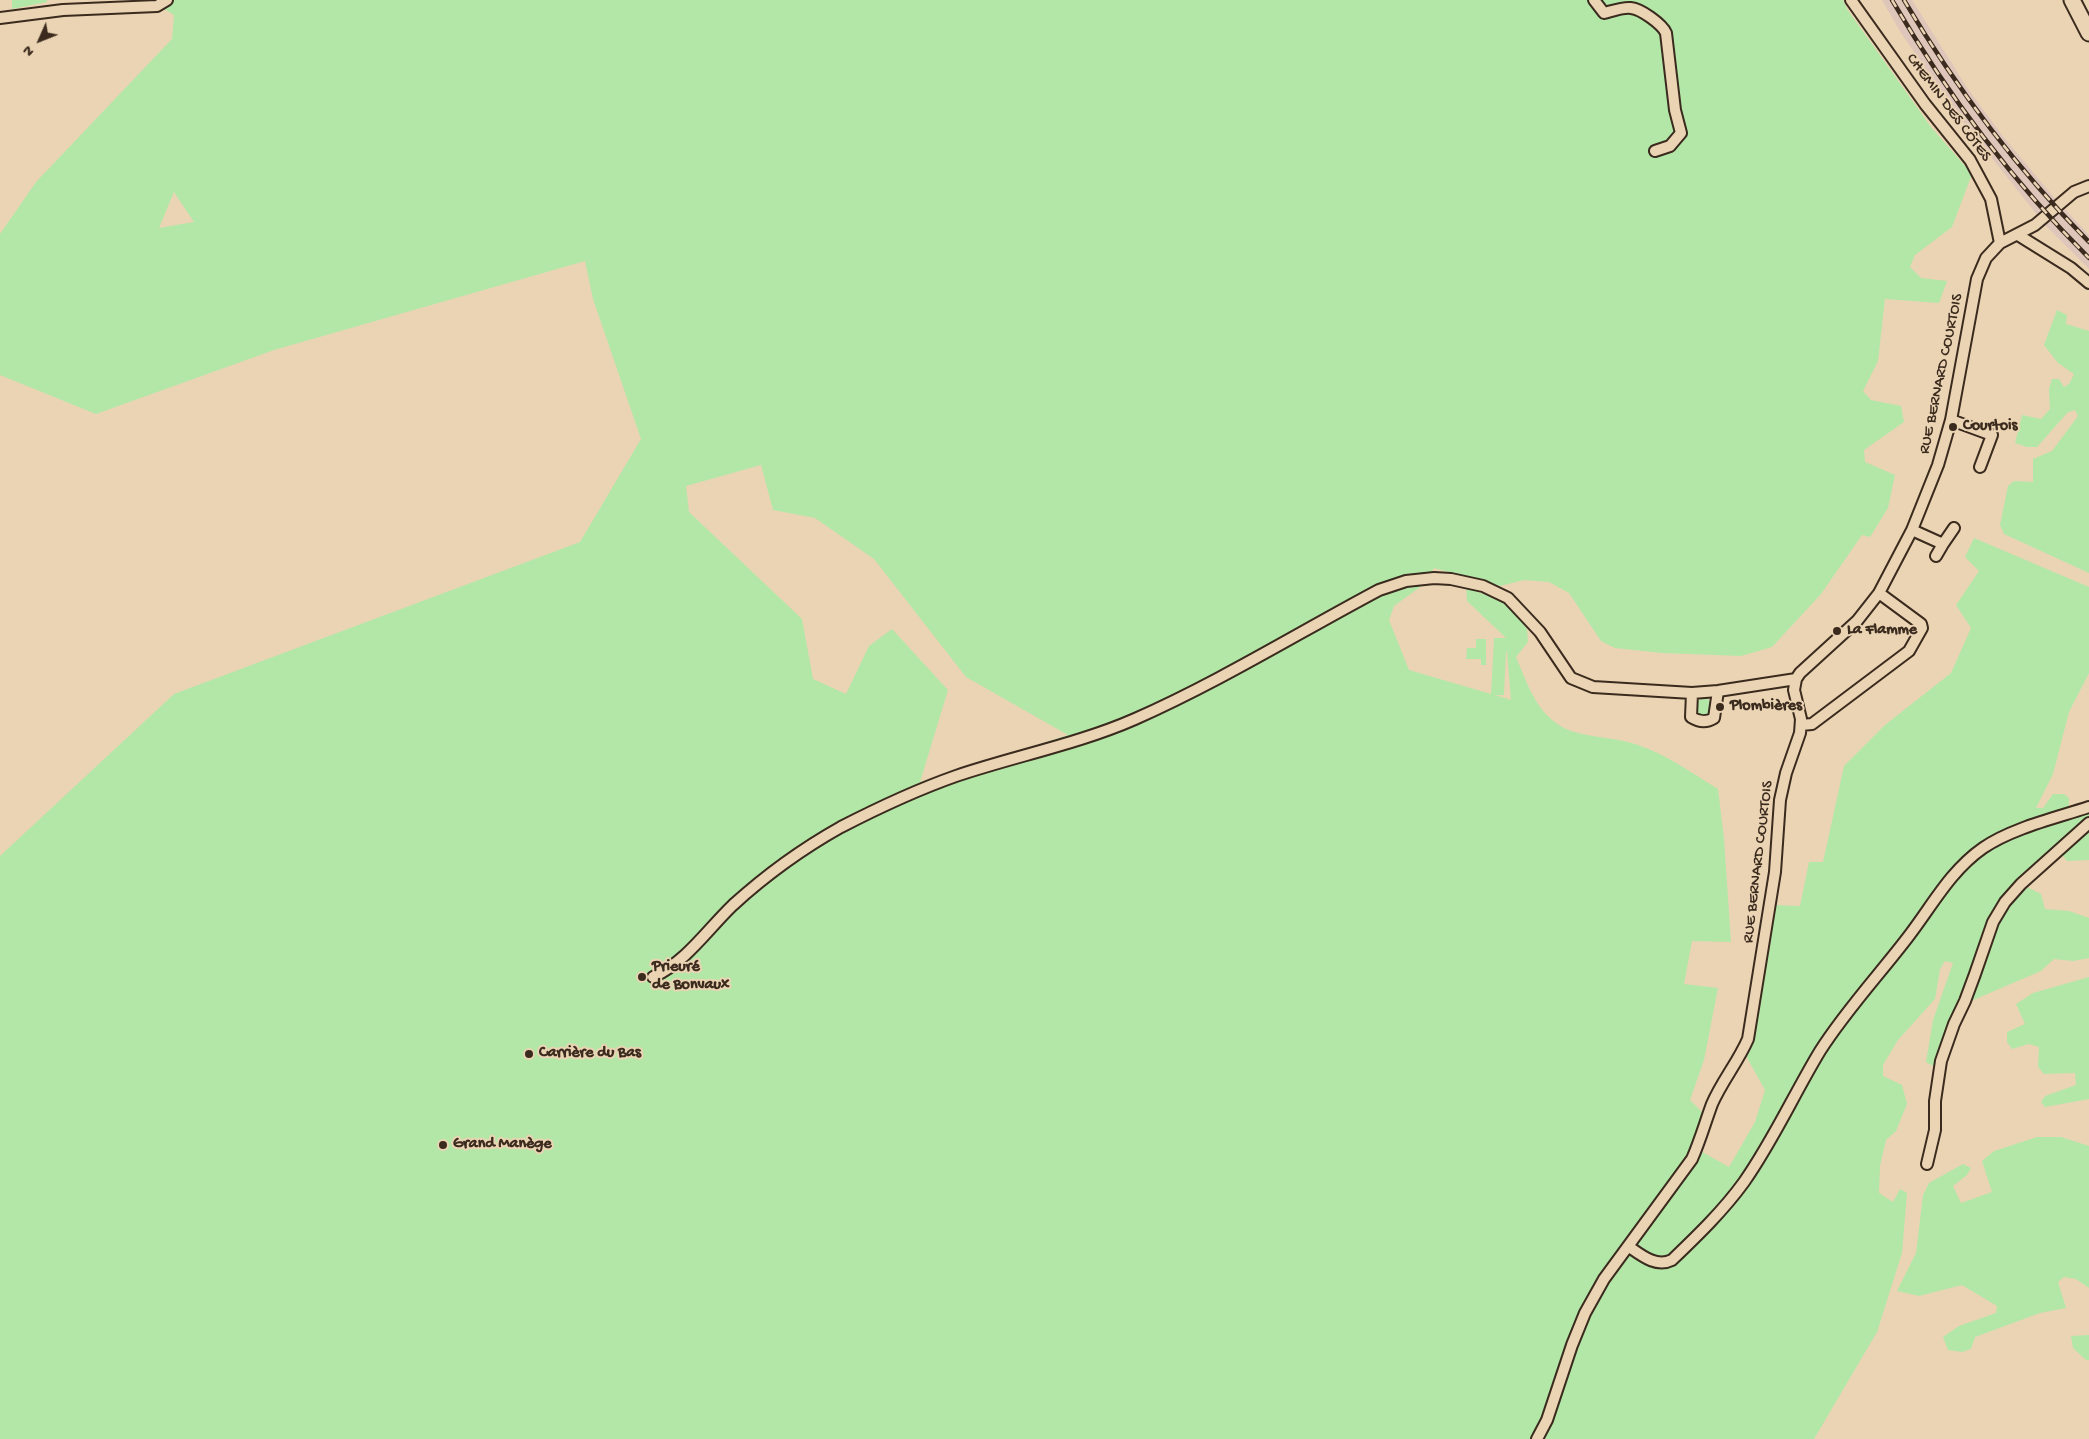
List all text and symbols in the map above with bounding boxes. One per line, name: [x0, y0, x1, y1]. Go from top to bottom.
north arrow: [15, 15, 65, 65]
text: N: [20, 42, 38, 60]
street label: CHEMIN DES CÔTES: [1901, 50, 1995, 166]
street label: RUE BERNARD COURTOIS: [1916, 292, 1968, 456]
place label: Courtois: [1963, 417, 2017, 437]
marker: Courtois: [1947, 421, 1959, 433]
place label: La Flamme: [1847, 621, 1917, 641]
marker: La Flamme: [1831, 625, 1843, 637]
place label: Plombières: [1730, 697, 1802, 717]
marker: Plombières: [1714, 701, 1726, 713]
street label: RUE BERNARD COURTOIS: [1740, 780, 1778, 944]
place label: Prieuré de Bonvaux: [652, 958, 729, 996]
marker: Prieuré de Bonvaux: [636, 971, 648, 983]
place label: Carrière du Bas: [539, 1044, 641, 1064]
marker: Carrière du Bas: [523, 1048, 535, 1060]
place label: Grand Manège: [453, 1135, 552, 1155]
marker: Grand Manège: [437, 1139, 449, 1151]

